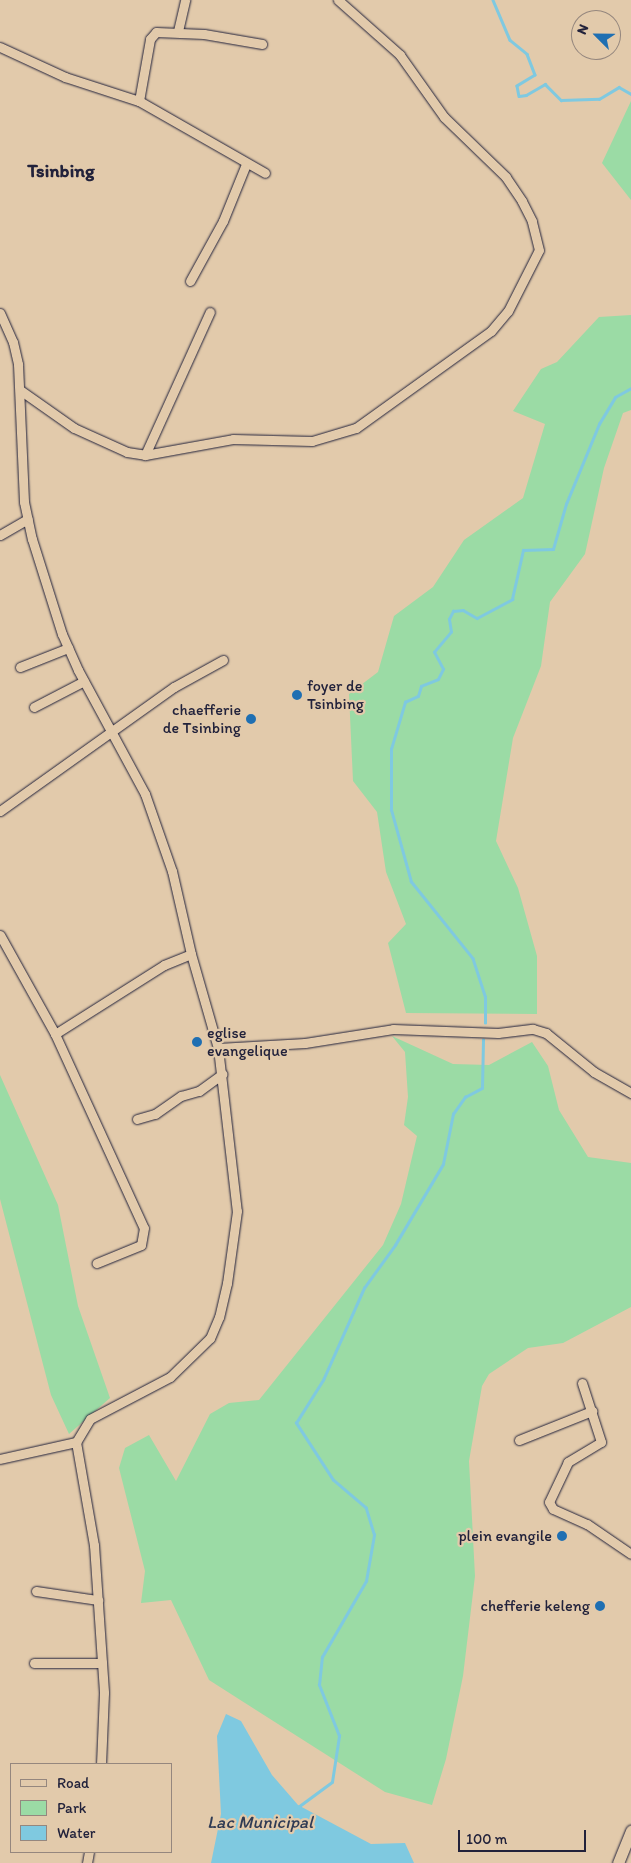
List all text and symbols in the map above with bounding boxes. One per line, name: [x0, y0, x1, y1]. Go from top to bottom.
north arrow: [571, 10, 621, 60]
text: N: [573, 22, 592, 37]
district label: Tsinbing: [27, 160, 95, 182]
place label: foyer de Tsinbing: [307, 676, 364, 714]
marker: foyer de Tsinbing: [291, 689, 303, 701]
place label: chaefferie de Tsinbing: [164, 700, 241, 738]
marker: chaefferie de Tsinbing: [245, 713, 257, 725]
place label: eglise evangelique: [207, 1023, 288, 1061]
marker: eglise evangelique: [191, 1036, 203, 1048]
place label: plein evangile: [459, 1526, 552, 1546]
marker: plein evangile: [556, 1530, 568, 1542]
place label: chefferie keleng: [481, 1596, 590, 1616]
marker: chefferie keleng: [594, 1600, 606, 1612]
legend: [10, 1763, 172, 1853]
text: Road: [57, 1774, 89, 1792]
text: Park: [57, 1799, 87, 1817]
water label: Lac Municipal: [207, 1811, 313, 1833]
scale bar: [461, 1820, 588, 1852]
text: Water: [57, 1824, 95, 1842]
text: 100 m: [466, 1830, 507, 1848]

